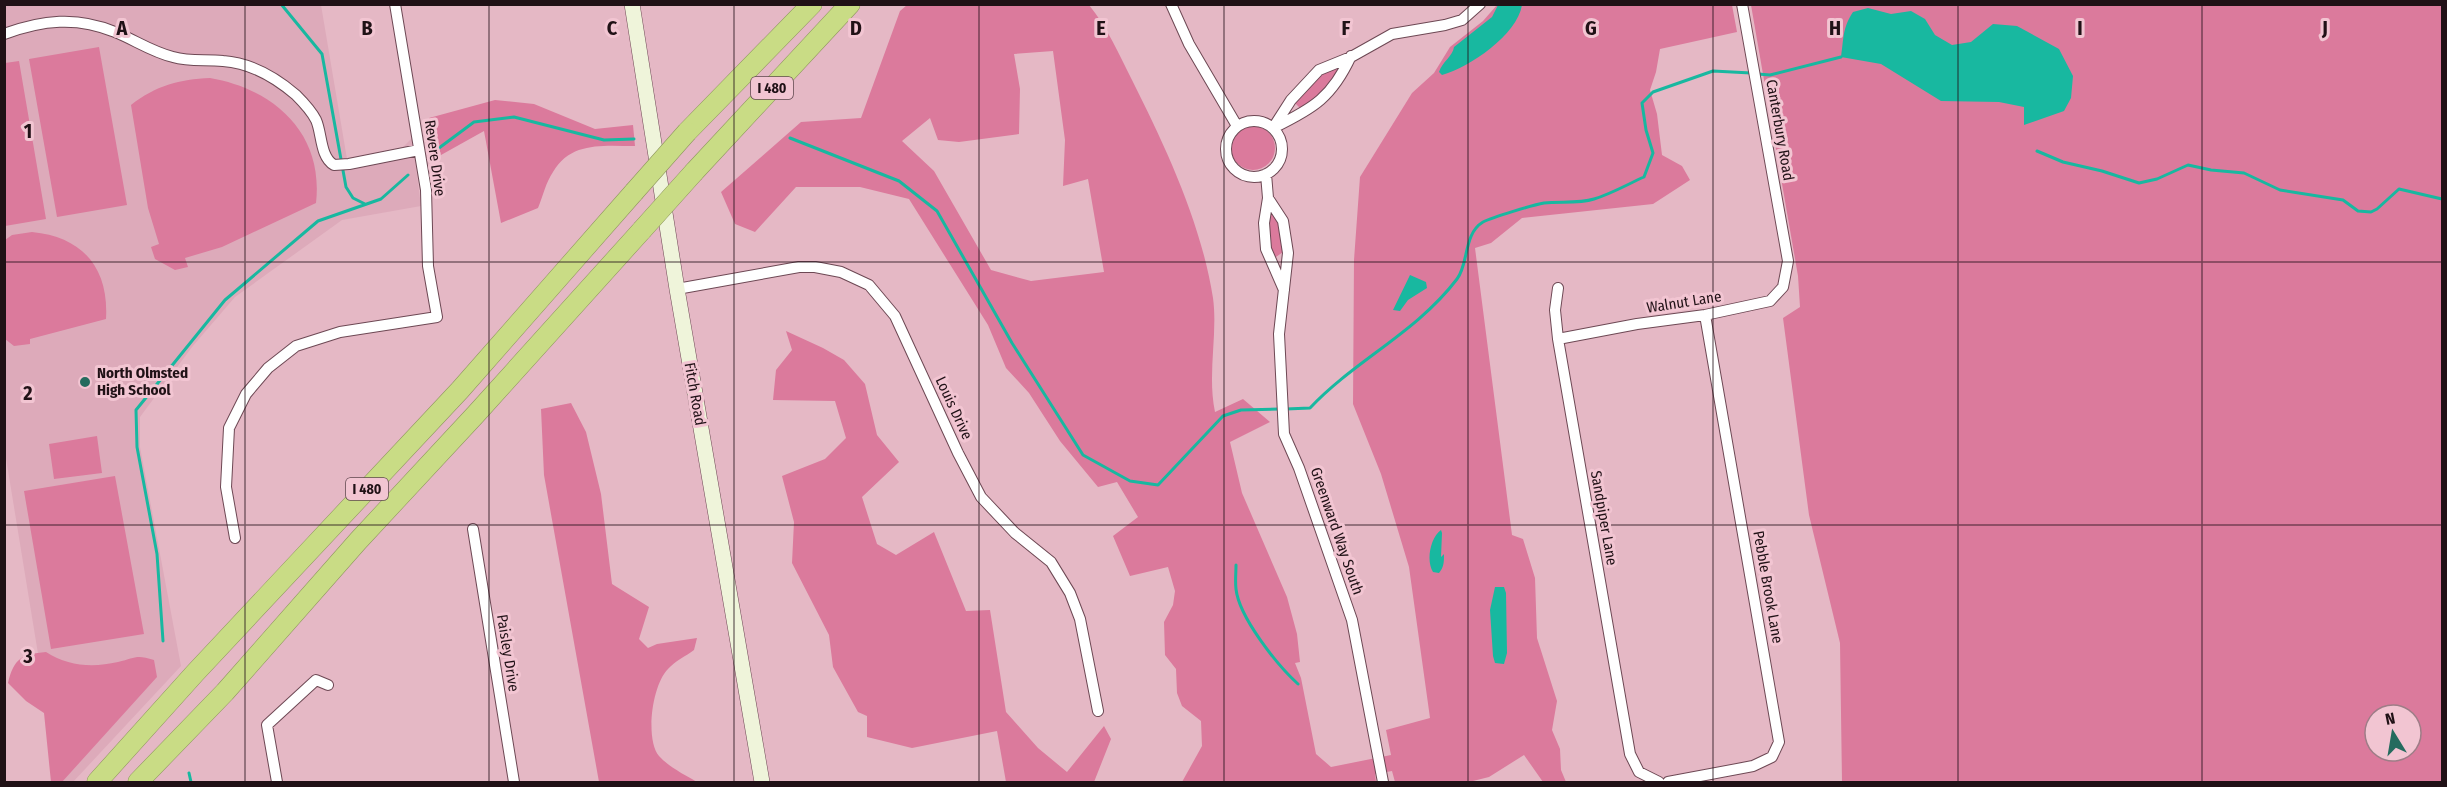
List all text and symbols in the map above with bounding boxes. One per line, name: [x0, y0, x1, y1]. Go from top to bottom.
text: A: [116, 16, 129, 40]
text: B: [361, 16, 373, 40]
text: C: [607, 16, 618, 40]
text: D: [850, 16, 862, 40]
text: E: [1096, 16, 1106, 40]
text: F: [1342, 16, 1351, 40]
text: G: [1585, 16, 1597, 40]
text: H: [1829, 16, 1841, 40]
text: I: [2077, 16, 2083, 40]
text: J: [2321, 16, 2328, 40]
road number: I 480: [751, 77, 793, 99]
street label: Canterbury Road: [1762, 78, 1798, 182]
text: 1: [24, 119, 32, 143]
street label: Revere Drive: [421, 119, 449, 197]
street label: Walnut Lane: [1645, 287, 1723, 317]
street label: Fitch Road: [681, 361, 709, 427]
place label: North Olmsted High School: [97, 364, 188, 399]
street label: Louis Drive: [932, 374, 976, 442]
marker: North Olmsted High School: [78, 375, 92, 389]
text: 2: [22, 381, 33, 405]
street label: Greenward Way South: [1307, 465, 1367, 597]
street label: Sandpiper Lane: [1587, 469, 1621, 567]
road number: I 480: [346, 478, 388, 500]
street label: Pebble Brook Lane: [1749, 529, 1787, 645]
street label: Paisley Drive: [493, 613, 523, 693]
text: 3: [22, 644, 33, 668]
north arrow: [2363, 703, 2423, 763]
text: N: [2384, 709, 2397, 729]

